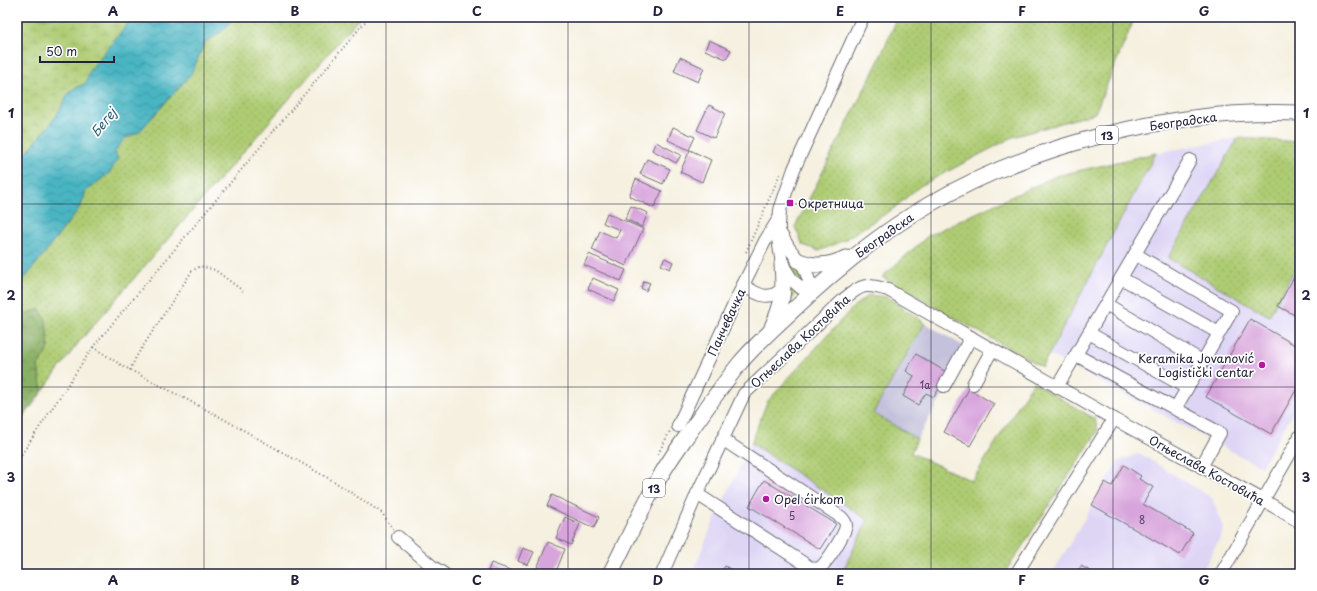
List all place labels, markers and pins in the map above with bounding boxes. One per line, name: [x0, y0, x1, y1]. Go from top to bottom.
place label: Окретница: [798, 194, 864, 212]
marker: Окретница: [785, 198, 795, 208]
place label: Keramika Jovanović Logistički centar: [1138, 349, 1255, 381]
marker: Keramika Jovanović Logistički centar: [1257, 360, 1267, 370]
place label: Opel ćirkom: [774, 490, 844, 508]
marker: Opel ćirkom: [761, 494, 771, 504]

